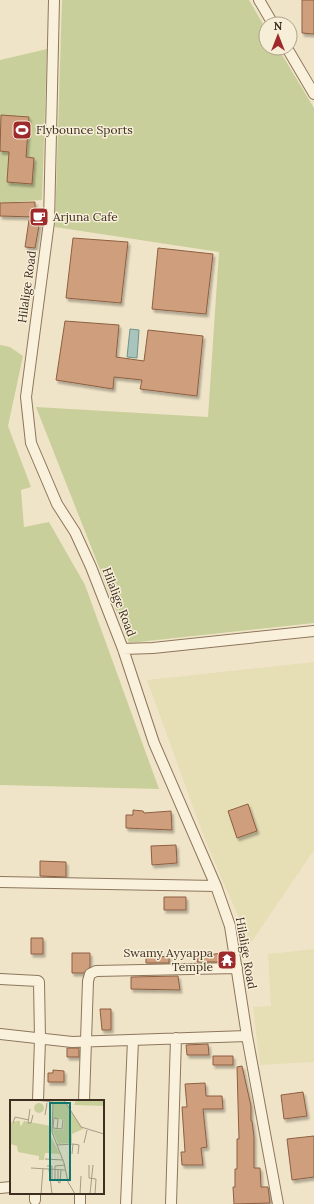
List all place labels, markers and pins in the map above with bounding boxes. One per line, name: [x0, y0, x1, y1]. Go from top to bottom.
sports icon: Flybounce Sports: [11, 119, 33, 141]
place label: Flybounce Sports: [36, 122, 133, 137]
cafe icon: Arjuna Cafe: [28, 206, 50, 228]
place label: Arjuna Cafe: [52, 209, 118, 224]
place label: Swamy Ayyappa Temple: [124, 945, 213, 974]
temple icon: Swamy Ayyappa Temple: [216, 949, 238, 971]

